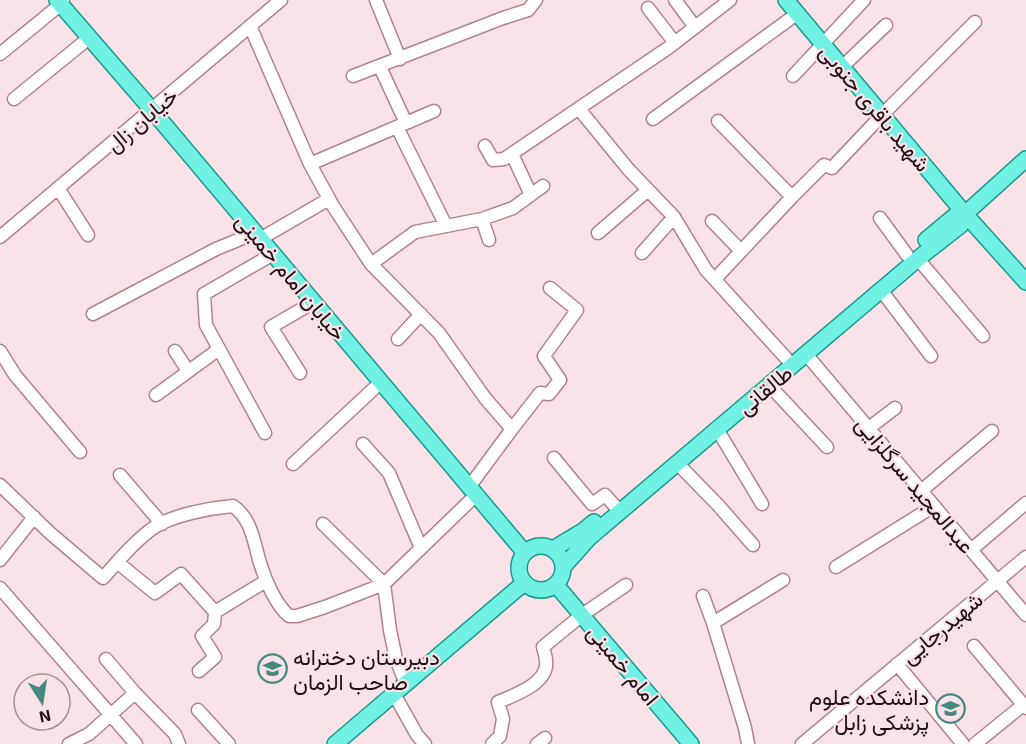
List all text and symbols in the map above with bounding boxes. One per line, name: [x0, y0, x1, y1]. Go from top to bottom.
street label: شهید باقری جنوبی: [813, 38, 937, 177]
street label: خیابان زال: [100, 81, 183, 158]
street label: خیابان امام خمینی: [229, 207, 353, 347]
street label: طالقانی: [731, 359, 798, 421]
street label: عبدالمجید سرگلزایی: [849, 410, 981, 559]
street label: شهیدرجایی: [895, 585, 988, 670]
street label: امام خمینی: [580, 618, 665, 712]
place label: دبیرستان دخترانه صاحب الزمان: [293, 643, 440, 696]
school or university icon: دبیرستان دخترانه صاحب الزمان: [256, 653, 288, 685]
north arrow: [12, 672, 72, 732]
place label: دانشکده علوم پزشکی زابل: [809, 683, 929, 737]
school or university icon: دانشکده علوم پزشکی زابل: [934, 693, 966, 725]
text: N: [38, 707, 53, 728]

